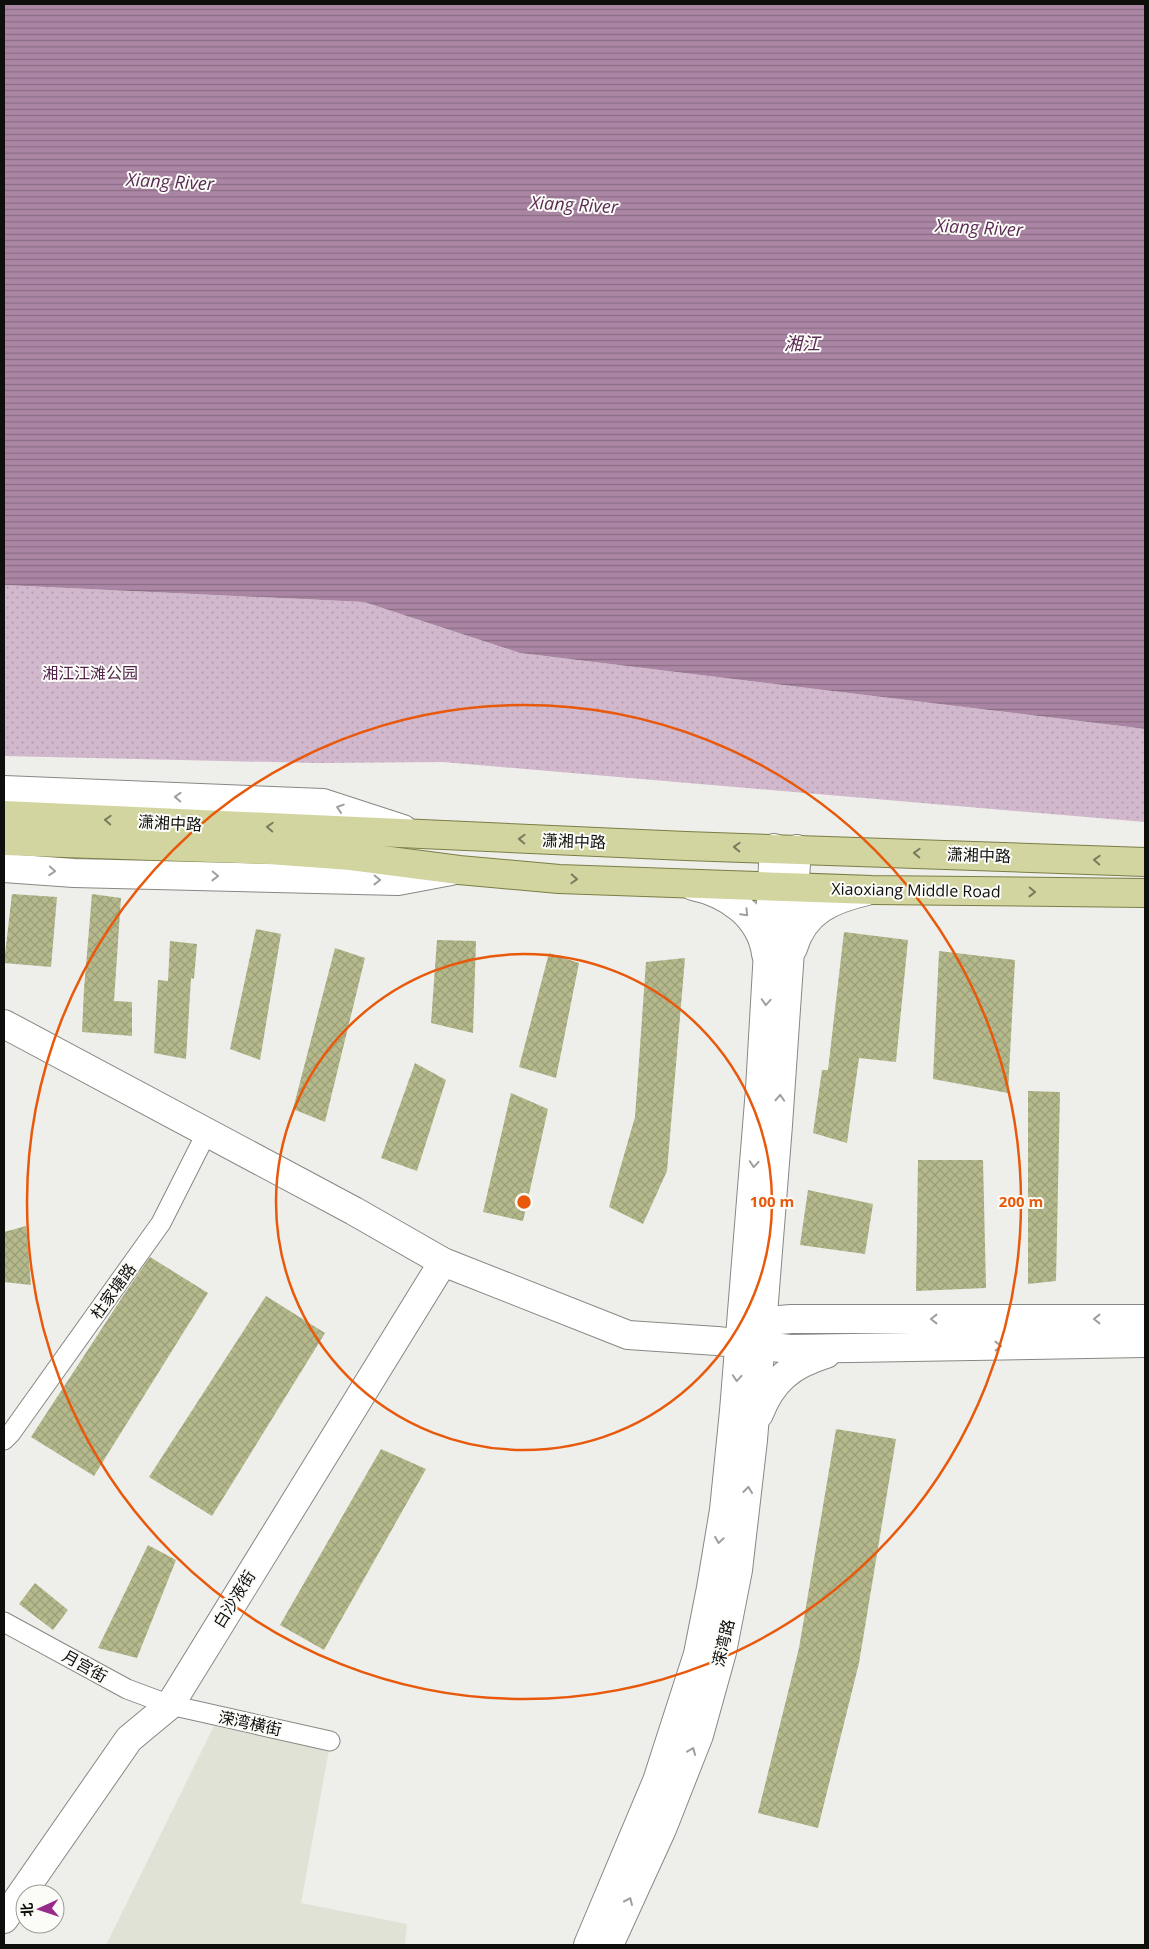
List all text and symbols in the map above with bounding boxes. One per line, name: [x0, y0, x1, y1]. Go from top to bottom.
water label: Xiang River: [125, 167, 215, 195]
water label: Xiang River: [529, 190, 619, 218]
water label: Xiang River: [934, 213, 1024, 241]
water label: 湘江: [784, 331, 822, 355]
park label: 湘江江滩公园: [42, 662, 138, 684]
one-way arrow: [174, 792, 182, 802]
one-way arrow: [336, 804, 344, 814]
street label: 潇湘中路: [137, 810, 203, 836]
one-way arrow: [103, 814, 111, 825]
one-way arrow: [266, 822, 274, 833]
street label: 潇湘中路: [542, 829, 606, 853]
one-way arrow: [518, 833, 526, 844]
one-way arrow: [733, 842, 740, 852]
street label: 潇湘中路: [947, 843, 1011, 867]
one-way arrow: [912, 848, 920, 858]
one-way arrow: [1092, 855, 1100, 865]
one-way arrow: [49, 866, 57, 877]
one-way arrow: [211, 871, 219, 882]
one-way arrow: [570, 874, 578, 885]
one-way arrow: [373, 875, 381, 886]
street label: Xiaoxiang Middle Road: [831, 878, 1001, 902]
one-way arrow: [1029, 887, 1037, 897]
one-way arrow: [739, 907, 748, 916]
one-way arrow: [760, 998, 771, 1006]
one-way arrow: [774, 1094, 785, 1102]
one-way arrow: [749, 1160, 760, 1168]
text: 100 m: [750, 1191, 794, 1211]
text: 200 m: [999, 1191, 1043, 1211]
centre of rings: [515, 1193, 533, 1211]
street label: 杜家塘路: [85, 1259, 141, 1323]
one-way arrow: [930, 1314, 938, 1324]
one-way arrow: [1092, 1314, 1100, 1324]
one-way arrow: [994, 1341, 1002, 1351]
one-way arrow: [731, 1375, 742, 1383]
one-way arrow: [742, 1486, 753, 1494]
one-way arrow: [714, 1535, 724, 1544]
street label: 白沙液街: [208, 1566, 260, 1632]
street label: 溁湾路: [707, 1617, 739, 1669]
street label: 月宫街: [59, 1645, 111, 1687]
street label: 溁湾横街: [216, 1706, 284, 1740]
one-way arrow: [686, 1747, 697, 1756]
north arrow: [15, 1884, 65, 1934]
one-way arrow: [622, 1897, 633, 1906]
text: 北: [17, 1902, 36, 1917]

